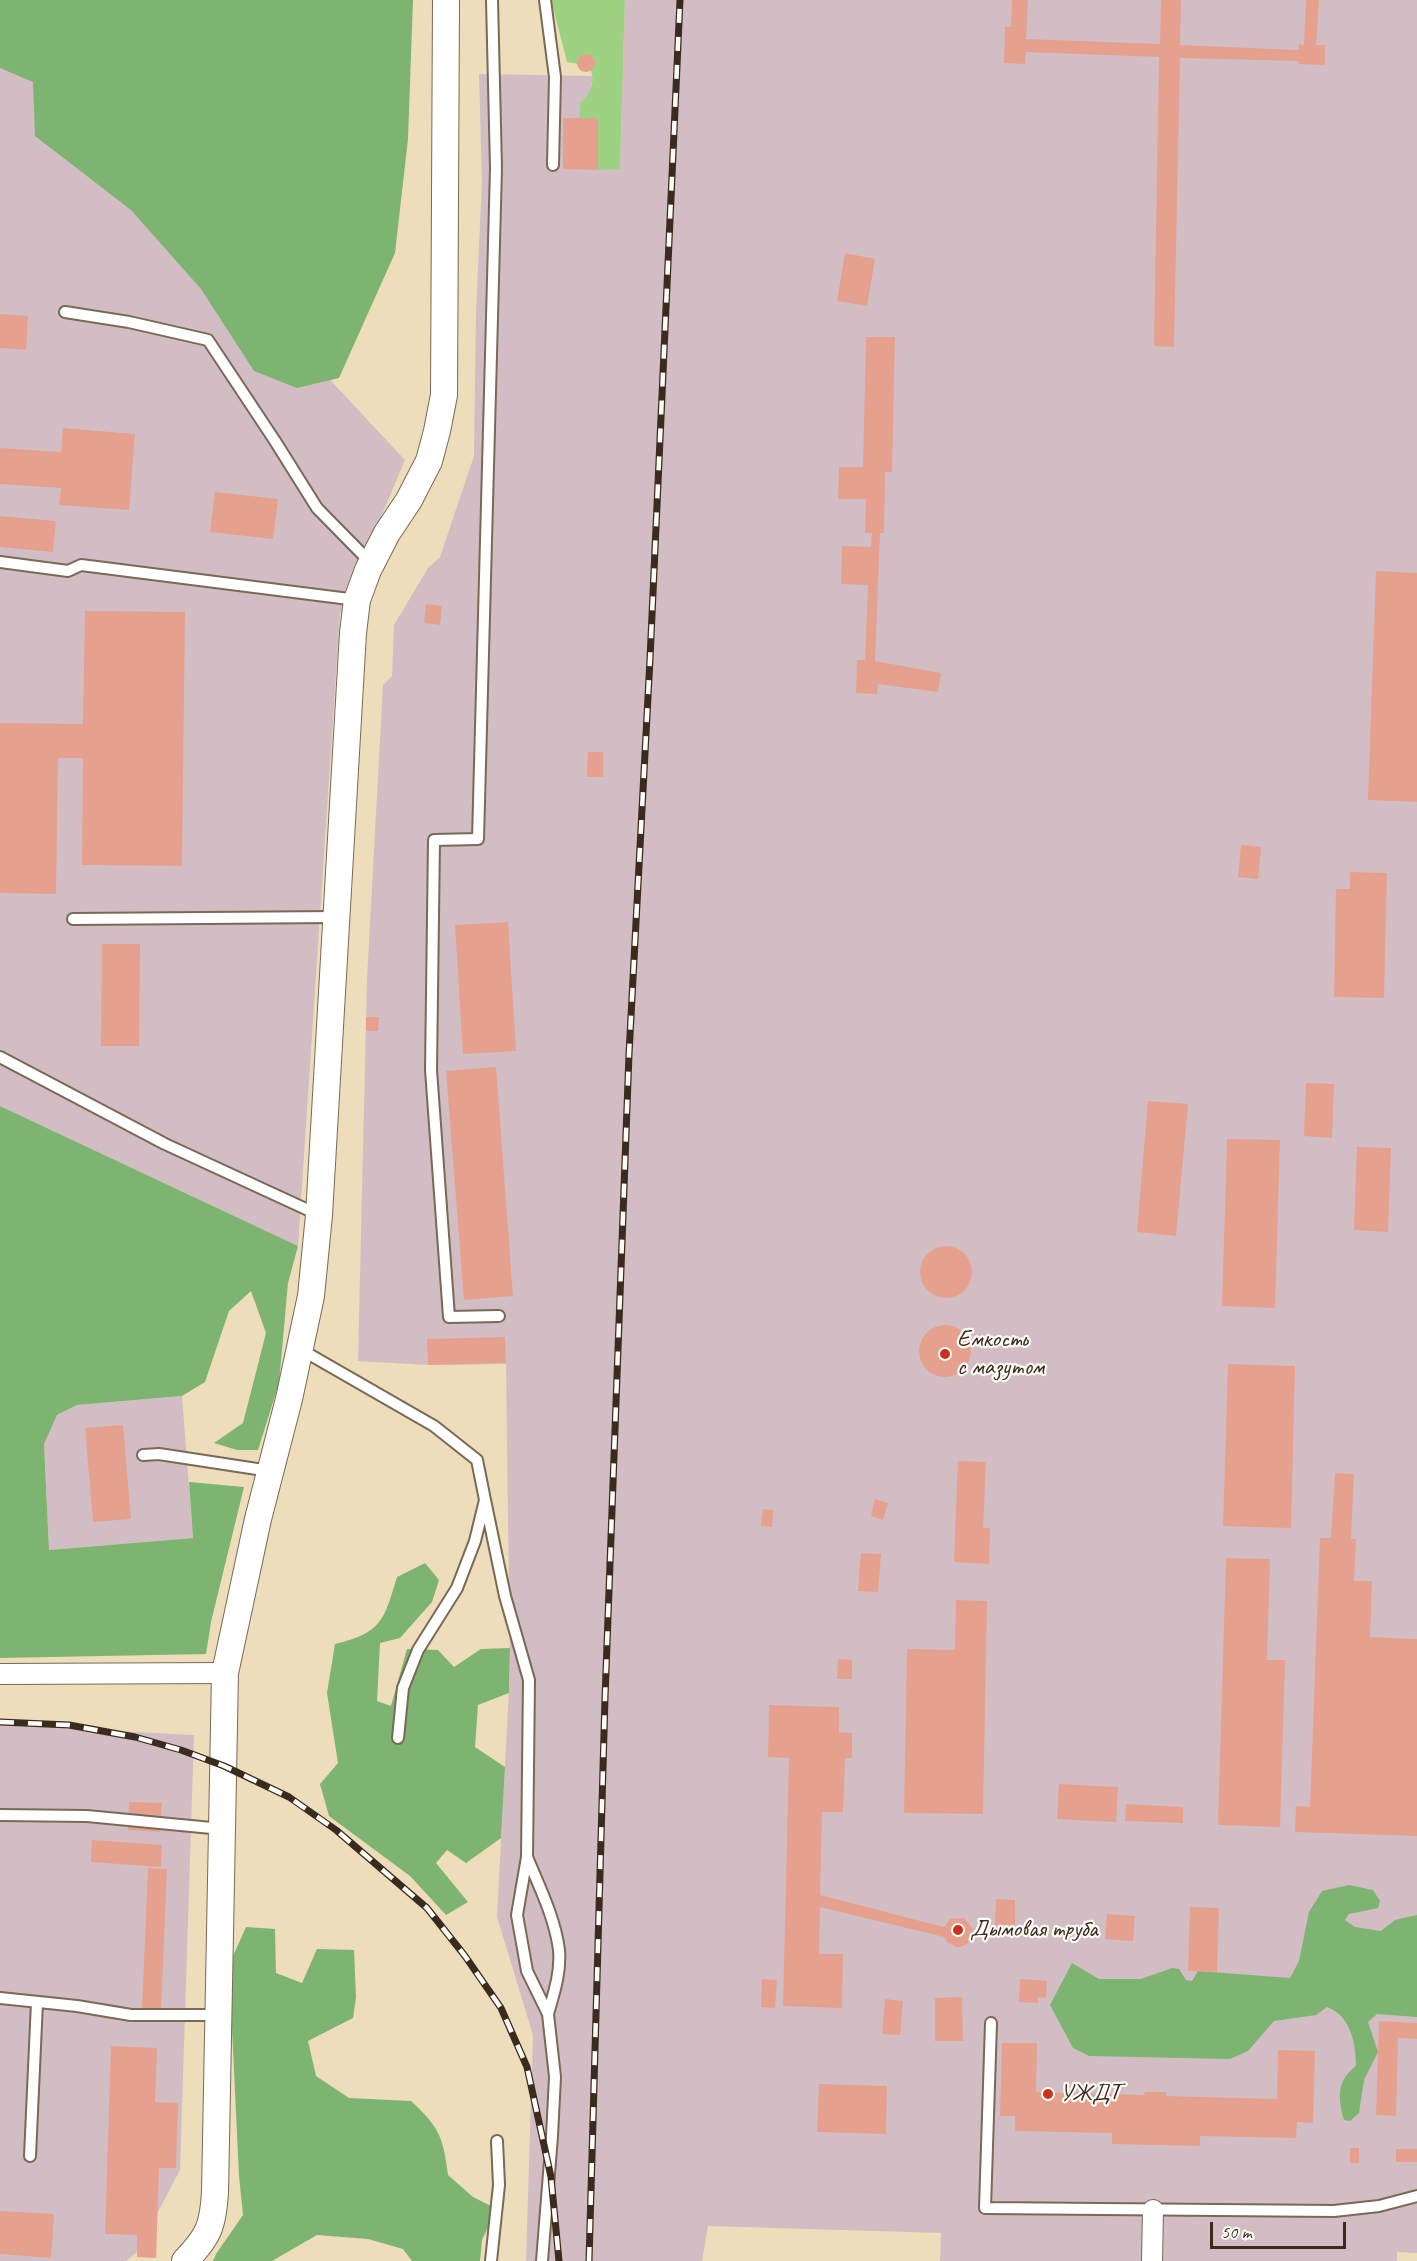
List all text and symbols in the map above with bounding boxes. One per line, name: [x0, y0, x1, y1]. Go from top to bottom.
place label: Емкость с мазутом: [957, 1326, 1044, 1382]
marker: Емкость с мазутом: [938, 1347, 952, 1361]
place label: Дымовая труба: [970, 1916, 1098, 1944]
marker: Дымовая труба: [951, 1923, 965, 1937]
place label: УЖДТ: [1060, 2080, 1120, 2108]
marker: УЖДТ: [1041, 2087, 1055, 2101]
scale bar: [1213, 2210, 1350, 2248]
text: 50 m: [1221, 2221, 1252, 2243]

